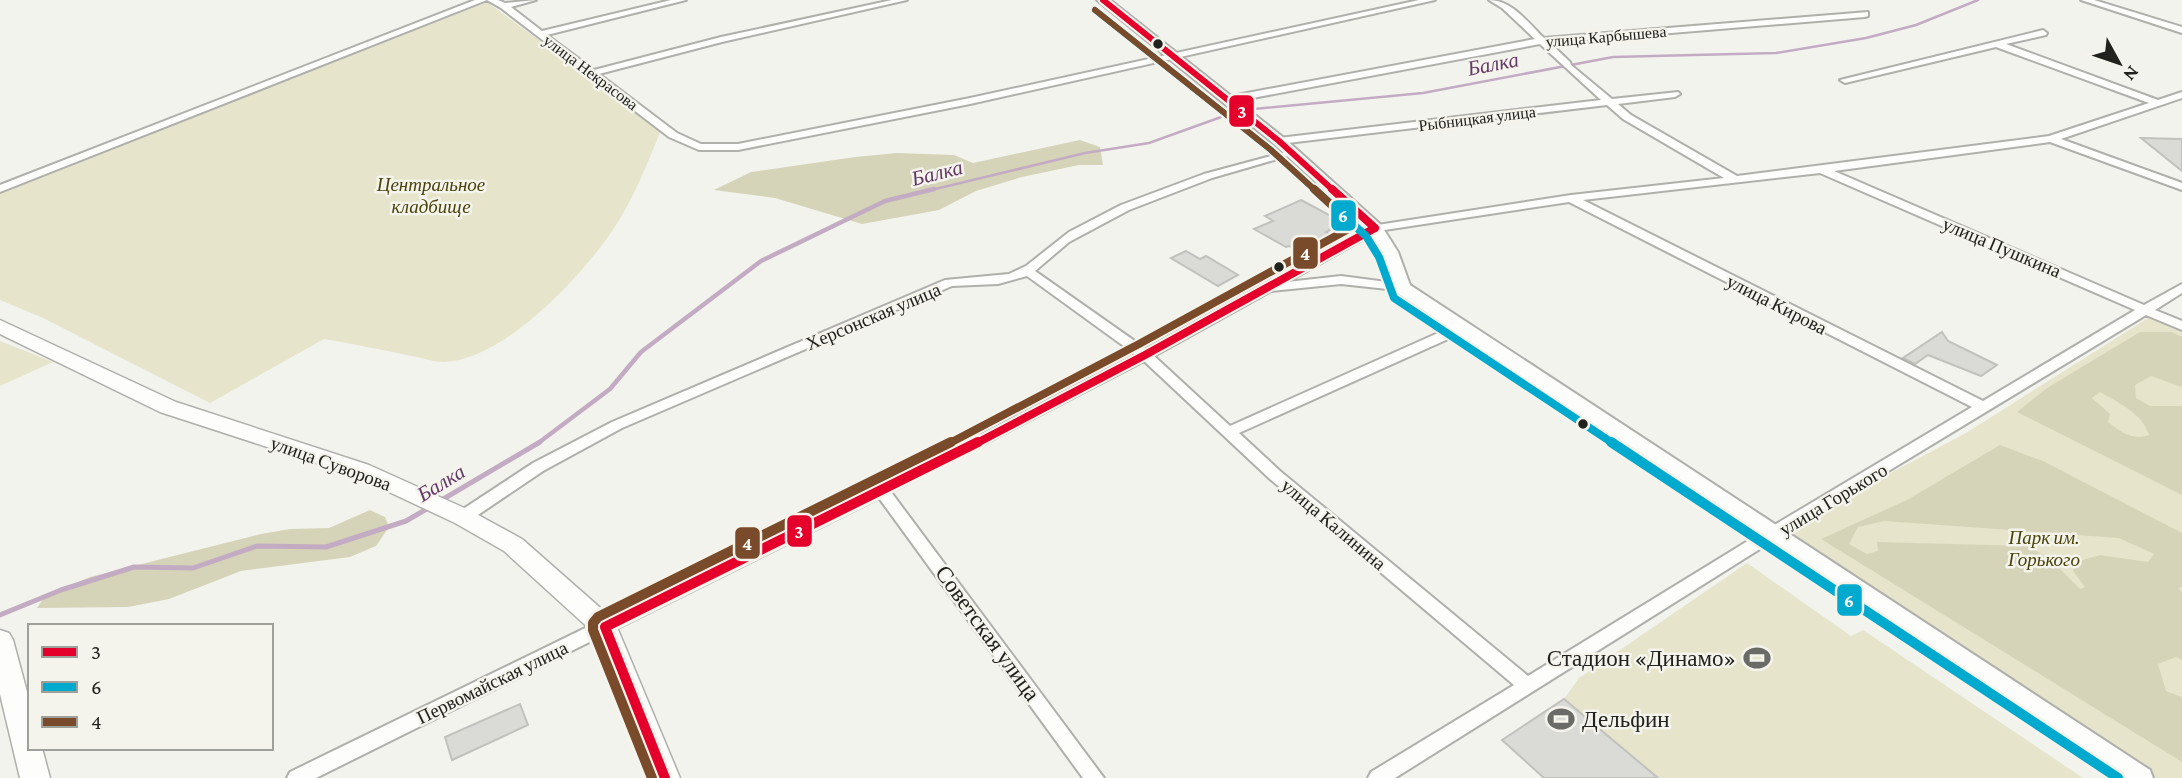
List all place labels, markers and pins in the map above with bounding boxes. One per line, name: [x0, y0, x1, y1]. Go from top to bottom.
unlabelled marker: [1151, 37, 1165, 51]
unlabelled marker: [1272, 260, 1286, 274]
unlabelled marker: [1576, 417, 1590, 431]
sports icon: Стадион «Динамо»: [1742, 643, 1772, 673]
place label: Стадион «Динамо»: [1547, 645, 1736, 671]
sports icon: Дельфин: [1546, 704, 1576, 734]
place label: Дельфин: [1582, 706, 1670, 732]

